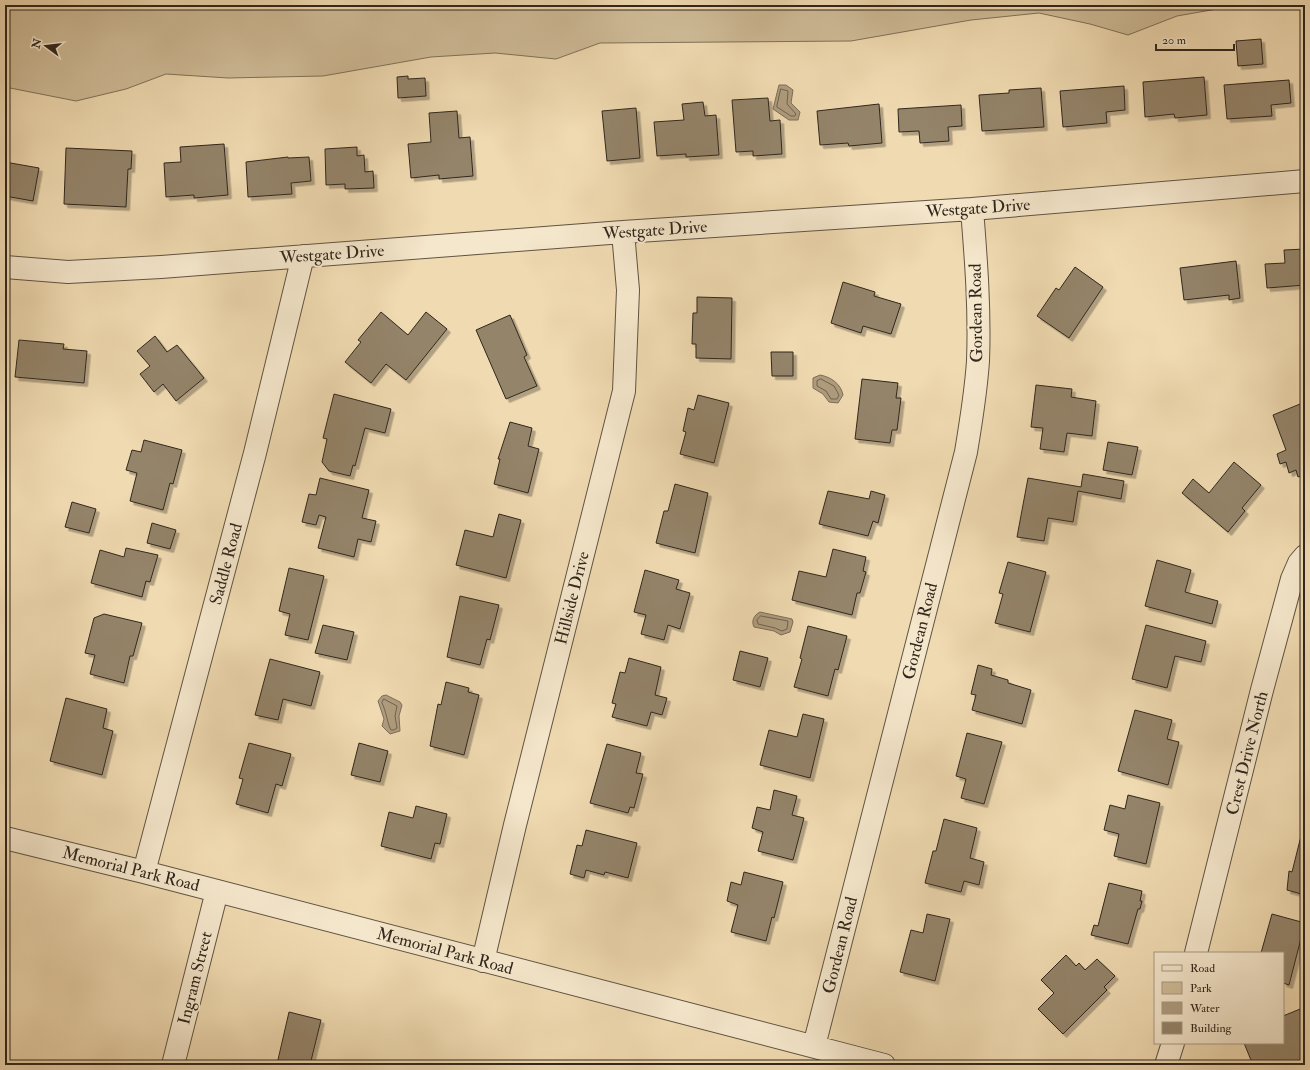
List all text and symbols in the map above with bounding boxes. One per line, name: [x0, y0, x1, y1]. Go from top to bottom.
north arrow: [26, 26, 66, 66]
scale bar: [1156, 26, 1234, 52]
text: 20 m: [1162, 33, 1187, 48]
text: N: [29, 36, 45, 51]
street label: Westgate Drive: [924, 194, 1031, 222]
street label: Westgate Drive: [601, 216, 708, 244]
street label: Westgate Drive: [278, 240, 385, 268]
street label: Gordean Road: [965, 263, 987, 363]
street label: Saddle Road: [205, 520, 247, 607]
street label: Hillside Drive: [550, 549, 594, 647]
street label: Gordean Road: [898, 580, 942, 682]
street label: Crest Drive North: [1221, 689, 1273, 817]
street label: Memorial Park Road: [60, 842, 202, 896]
street label: Gordean Road: [818, 894, 862, 996]
street label: Memorial Park Road: [374, 923, 516, 979]
street label: Ingram Street: [173, 929, 217, 1027]
legend: [1154, 952, 1284, 1044]
text: Road: [1190, 961, 1215, 976]
text: Park: [1190, 981, 1212, 996]
text: Water: [1189, 1001, 1220, 1016]
text: Building: [1190, 1021, 1233, 1036]

